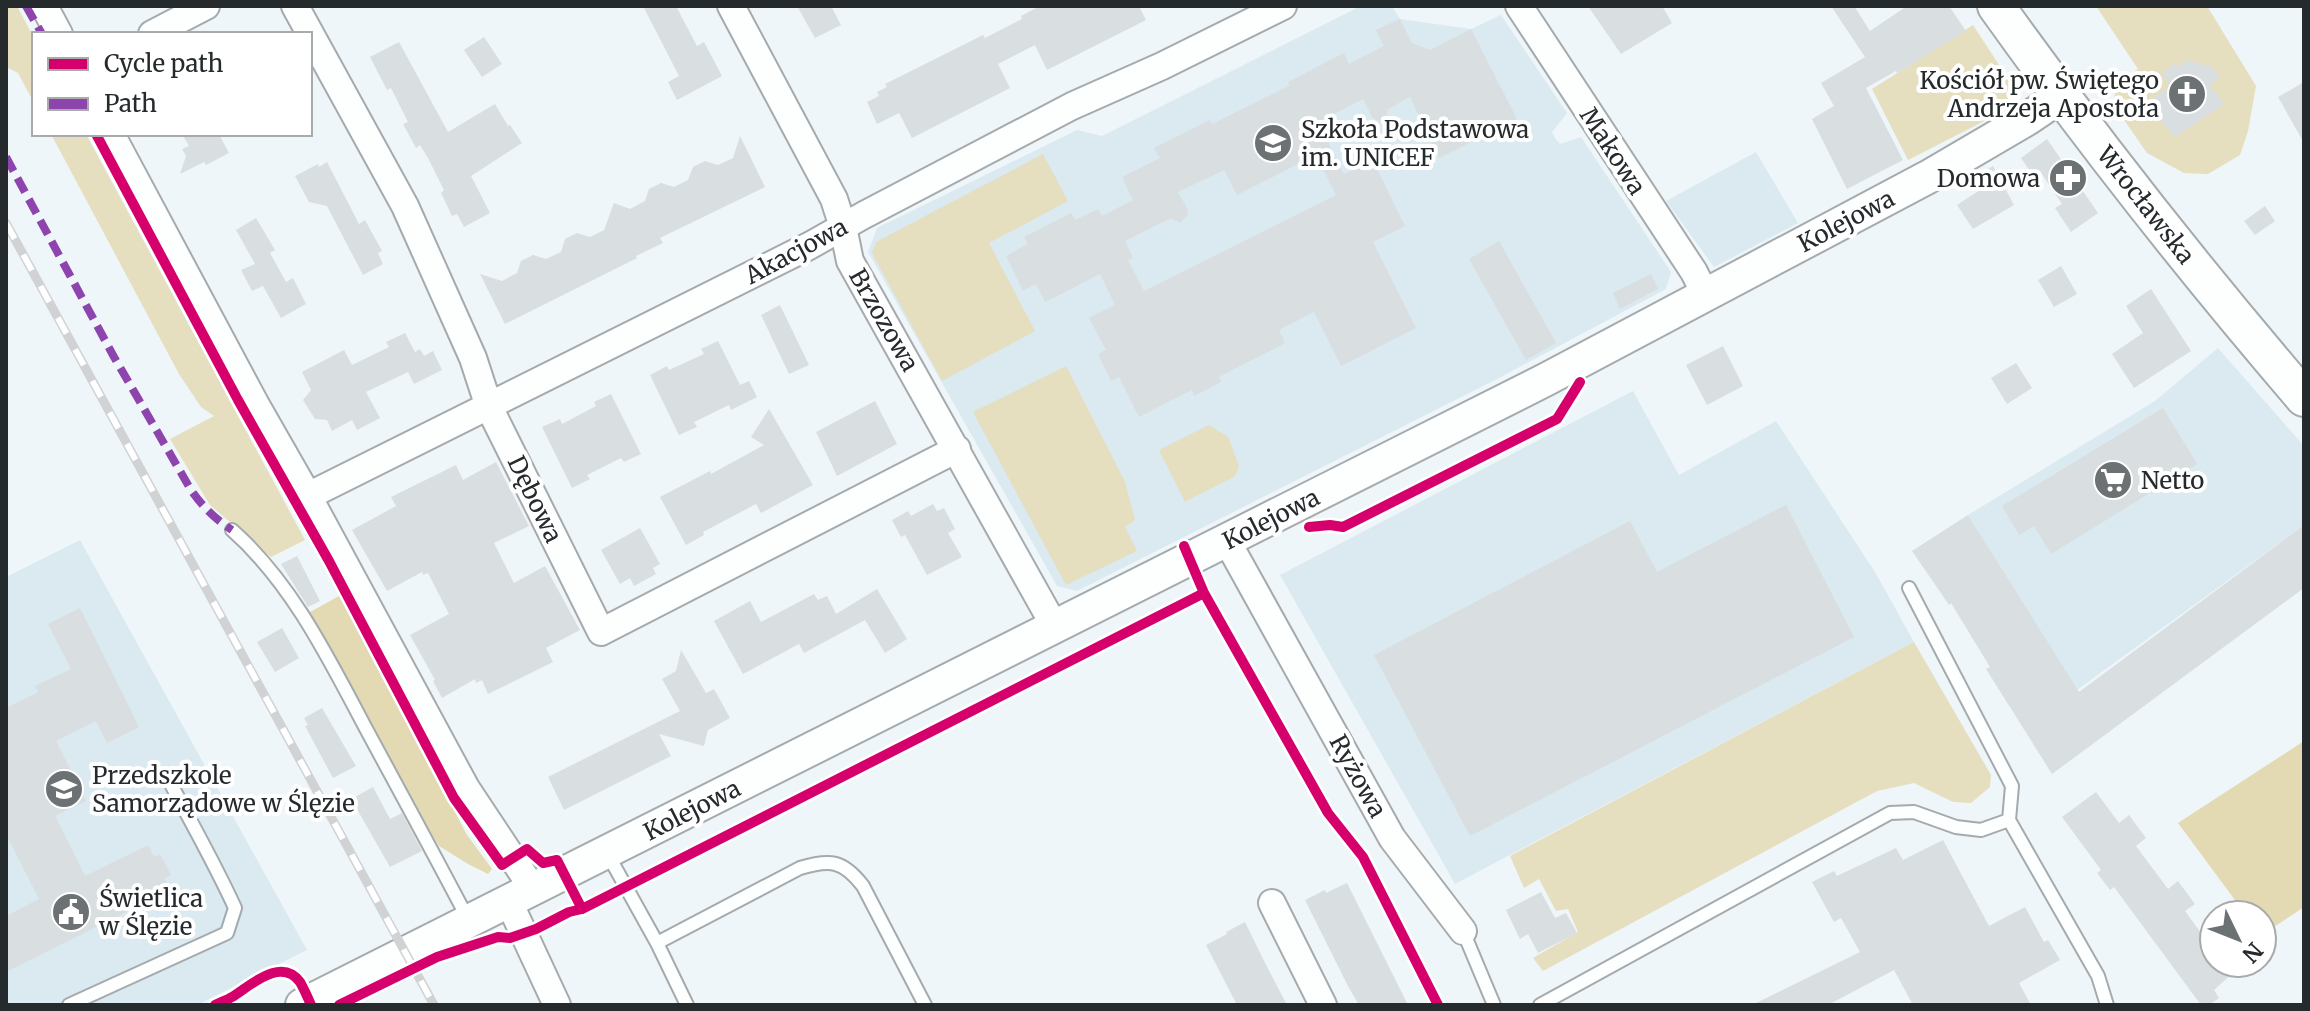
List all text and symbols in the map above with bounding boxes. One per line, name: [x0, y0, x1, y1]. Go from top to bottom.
legend: [32, 32, 312, 136]
text: Cycle path: [104, 48, 223, 79]
place label: Kościół pw. Świętego Andrzeja Apostoła: [1919, 65, 2159, 124]
church icon: Kościół pw. Świętego Andrzeja Apostoła: [2166, 73, 2208, 115]
text: Path: [104, 88, 157, 119]
street label: Makowa: [1573, 101, 1653, 201]
place label: Szkoła Podstawowa im. UNICEF: [1301, 114, 1529, 173]
school or university icon: Szkoła Podstawowa im. UNICEF: [1252, 122, 1294, 164]
street label: Wrocławska: [2090, 139, 2202, 270]
pharmacy icon: Domowa: [2047, 157, 2089, 199]
place label: Domowa: [1937, 163, 2040, 194]
street label: Kolejowa: [1792, 183, 1900, 259]
street label: Akacjowa: [739, 211, 853, 291]
street label: Brzozowa: [842, 263, 926, 377]
street label: Dębowa: [501, 450, 569, 548]
supermarket icon: Netto: [2092, 459, 2134, 501]
place label: Netto: [2141, 465, 2204, 496]
street label: Kolejowa: [1217, 481, 1325, 557]
street label: Ryżowa: [1323, 729, 1393, 823]
place label: Przedszkole Samorządowe w Ślęzie: [92, 760, 355, 819]
school or university icon: Przedszkole Samorządowe w Ślęzie: [43, 768, 85, 810]
street label: Kolejowa: [638, 772, 746, 848]
place label: Świetlica w Ślęzie: [98, 883, 203, 942]
public building icon: Świetlica w Ślęzie: [50, 891, 92, 933]
north arrow: [2198, 899, 2278, 979]
text: N: [2236, 937, 2269, 969]

